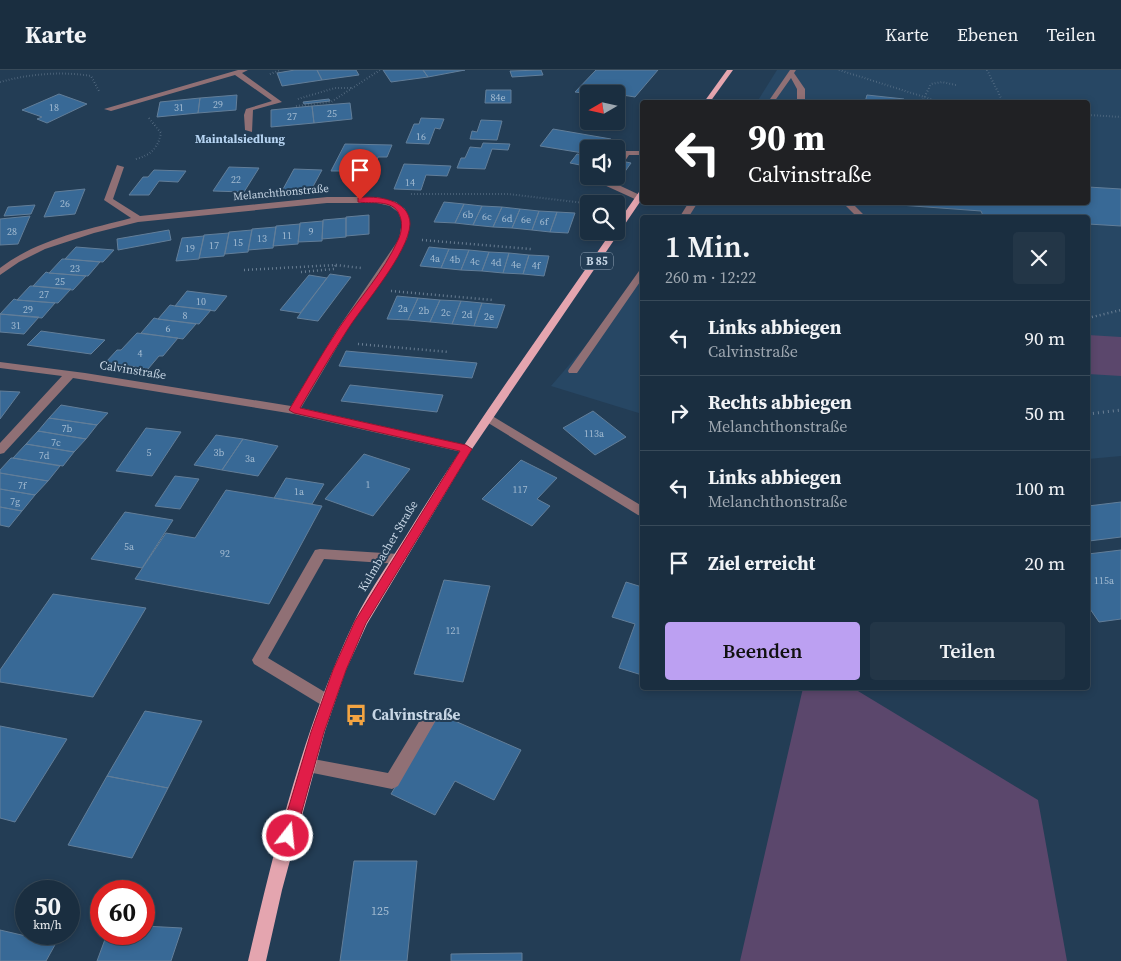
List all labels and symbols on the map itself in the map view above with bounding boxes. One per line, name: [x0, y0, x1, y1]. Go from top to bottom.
north arrow: [580, 85, 625, 130]
house number: 84e: [490, 91, 506, 104]
house number: 29: [213, 98, 223, 111]
house number: 18: [49, 101, 59, 114]
house number: 31: [174, 101, 184, 114]
house number: 25: [327, 107, 337, 120]
house number: 27: [287, 110, 297, 123]
house number: 16: [416, 130, 426, 143]
district label: Maintalsiedlung: [195, 131, 286, 147]
pin: [339, 149, 381, 200]
house number: 22: [231, 173, 241, 186]
house number: 14: [405, 176, 415, 189]
street label: Melanchthonstraße: [233, 181, 330, 204]
house number: 26: [60, 197, 70, 210]
house number: 6b: [463, 208, 474, 221]
house number: 6c: [482, 210, 492, 223]
house number: 6d: [502, 212, 513, 225]
house number: 6e: [521, 213, 531, 226]
house number: 6f: [540, 215, 550, 228]
house number: 28: [7, 225, 17, 238]
house number: 9: [309, 225, 314, 238]
house number: 11: [282, 229, 292, 242]
house number: 13: [257, 232, 267, 245]
house number: 15: [233, 236, 243, 249]
house number: 17: [209, 239, 219, 252]
house number: 19: [185, 242, 195, 255]
house number: 4a: [430, 252, 441, 265]
road number: B 85: [581, 252, 613, 270]
house number: 4b: [450, 253, 461, 266]
house number: 4c: [470, 255, 480, 268]
house number: 4d: [491, 256, 502, 269]
house number: 4e: [511, 258, 521, 271]
house number: 4f: [532, 259, 542, 272]
house number: 23: [70, 262, 80, 275]
house number: 25: [55, 275, 65, 288]
house number: 27: [39, 288, 49, 301]
house number: 10: [196, 295, 206, 308]
house number: 2a: [398, 302, 409, 315]
house number: 29: [23, 303, 33, 316]
house number: 2b: [419, 304, 430, 317]
house number: 2c: [441, 306, 451, 319]
house number: 2d: [462, 308, 473, 321]
house number: 8: [183, 309, 188, 322]
house number: 2e: [484, 310, 494, 323]
house number: 31: [11, 319, 21, 332]
house number: 6: [166, 322, 171, 335]
house number: 4: [138, 347, 143, 360]
street label: Calvinstraße: [98, 357, 168, 383]
house number: 7b: [62, 422, 73, 435]
house number: 113a: [584, 427, 605, 440]
house number: 7c: [51, 436, 61, 449]
house number: 5: [147, 446, 152, 459]
house number: 3b: [214, 446, 225, 459]
house number: 7d: [39, 449, 50, 462]
house number: 3a: [245, 452, 256, 465]
house number: 1: [366, 478, 371, 491]
house number: 7f: [18, 479, 28, 492]
house number: 117: [513, 483, 528, 496]
house number: 1a: [294, 485, 305, 498]
house number: 7g: [10, 495, 20, 508]
street label: Kulmbacher Straße: [355, 498, 421, 594]
house number: 5a: [124, 540, 135, 553]
house number: 92: [220, 547, 230, 560]
house number: 115a: [1094, 574, 1115, 587]
house number: 121: [446, 624, 461, 637]
bus stop icon: Calvinstraße: [343, 702, 369, 728]
place label: Calvinstraße: [372, 704, 461, 725]
position arrow: [261, 809, 313, 861]
speed limit sign: 60: [90, 880, 155, 945]
house number: 125: [371, 903, 389, 919]

